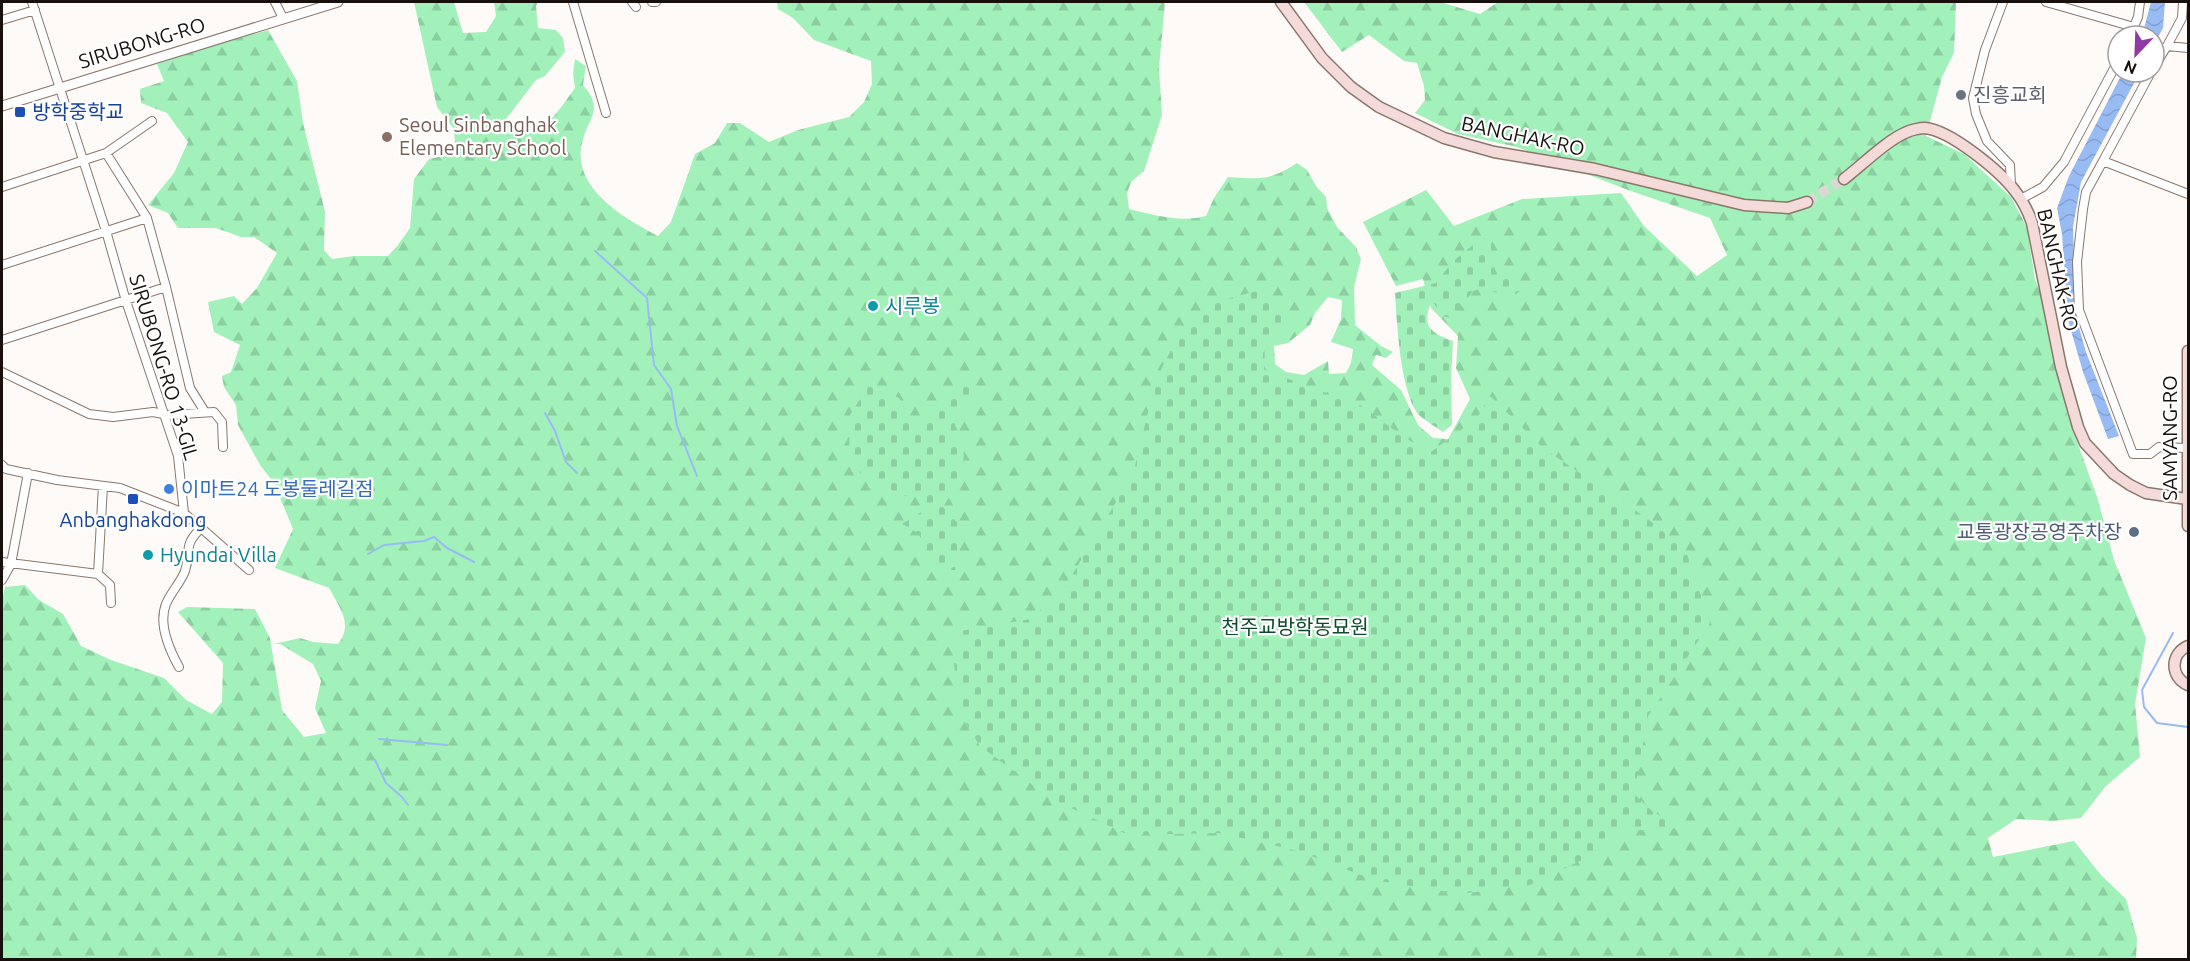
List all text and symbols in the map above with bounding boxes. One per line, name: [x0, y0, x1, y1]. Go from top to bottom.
street label: SIRUBONG-RO: [76, 12, 208, 73]
north arrow: [2106, 24, 2166, 84]
text: N: [2121, 57, 2139, 78]
place label: 진흥교회: [1973, 83, 2047, 106]
marker: 진흥교회: [1954, 88, 1968, 102]
place label: 방학중학교: [32, 100, 124, 123]
marker: 방학중학교: [13, 105, 27, 119]
street label: BANGHAK-RO: [1459, 111, 1587, 160]
place label: Seoul Sinbanghak Elementary School: [399, 113, 566, 159]
marker: Seoul Sinbanghak Elementary School: [380, 130, 394, 144]
street label: BANGHAK-RO: [2033, 206, 2084, 334]
street label: SIRUBONG-RO 13-GIL: [125, 271, 204, 462]
place label: 시루봉: [885, 294, 940, 317]
marker: 시루봉: [866, 299, 880, 313]
street label: SAMYANG-RO: [2158, 375, 2181, 501]
place label: 이마트24 도봉둘레길점: [181, 477, 374, 500]
marker: 이마트24 도봉둘레길점: [162, 482, 176, 496]
marker: Anbanghakdong: [126, 492, 140, 506]
place label: Anbanghakdong: [59, 508, 207, 531]
place label: 교통광장공영주차장: [1956, 520, 2122, 543]
marker: 교통광장공영주차장: [2127, 525, 2141, 539]
place label: Hyundai Villa: [160, 543, 277, 566]
marker: Hyundai Villa: [141, 548, 155, 562]
park label: 천주교방학동묘원: [1221, 615, 1369, 638]

